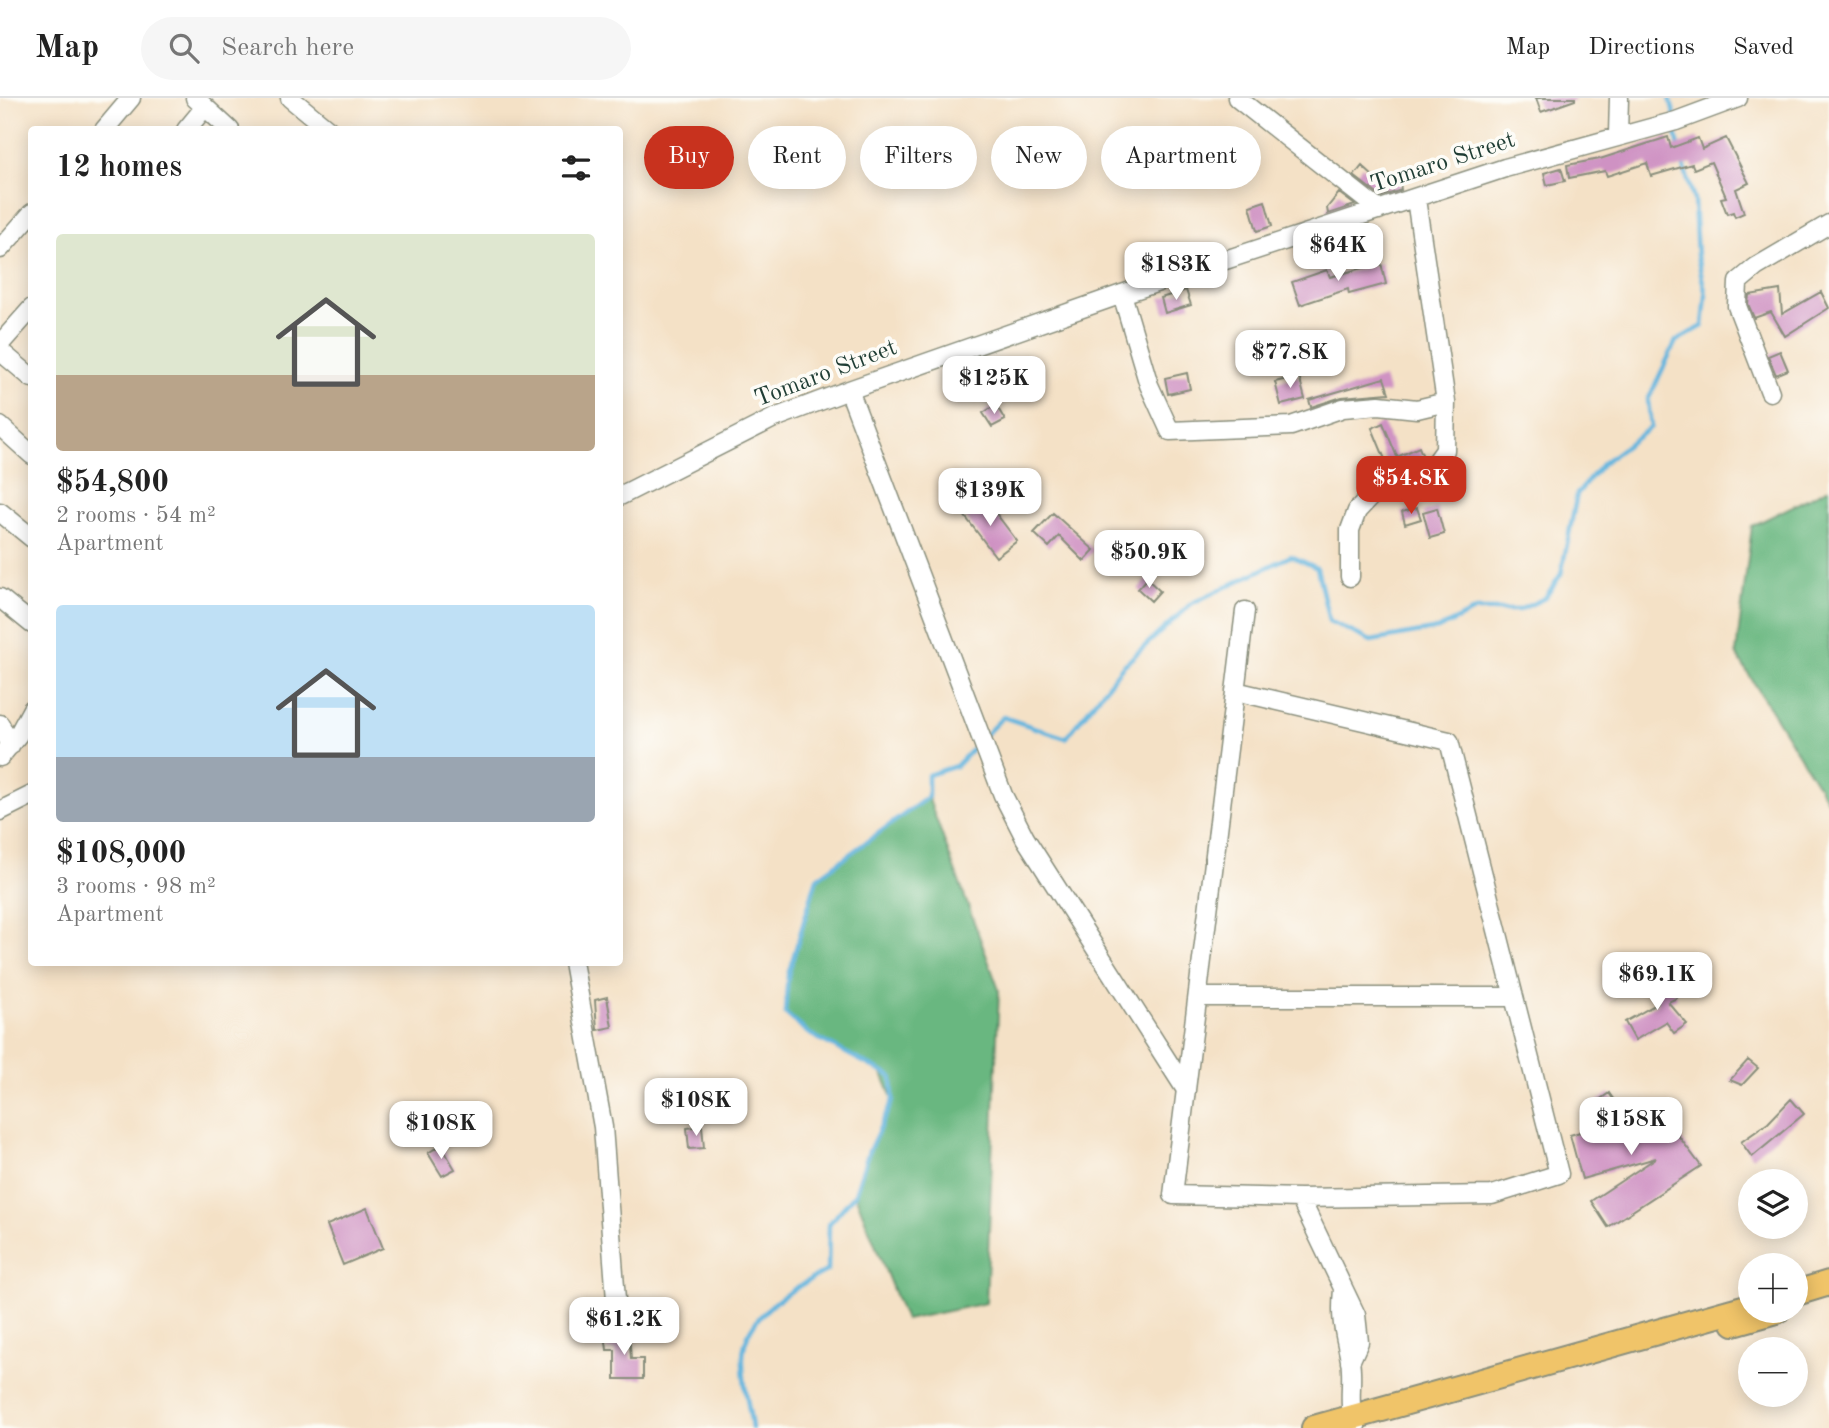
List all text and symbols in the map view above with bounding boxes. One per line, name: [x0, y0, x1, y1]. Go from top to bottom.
search box: [141, 17, 631, 80]
icon: search: [165, 29, 203, 67]
text: Map: [35, 32, 99, 65]
text: Search here: [221, 35, 354, 61]
text: Map: [1506, 36, 1550, 60]
text: Directions: [1588, 36, 1695, 60]
text: Saved: [1733, 36, 1794, 60]
chip: Buy: [644, 126, 734, 189]
chip: Rent: [748, 126, 846, 189]
chip: Filters: [860, 126, 977, 189]
chip: New: [991, 126, 1087, 189]
chip: Apartment: [1101, 126, 1261, 189]
street label: Tomaro Street: [1368, 128, 1518, 198]
icon: filters: [557, 149, 595, 187]
text: 12 homes: [56, 153, 182, 183]
pin: $64K: [1297, 223, 1379, 283]
text: $64K: [1309, 234, 1367, 257]
pin: $183K: [1127, 242, 1225, 302]
text: $183K: [1140, 253, 1212, 276]
icon: home: [263, 279, 389, 405]
pin: $77.8K: [1233, 330, 1347, 390]
street label: Tomaro Street: [751, 336, 901, 412]
text: $77.8K: [1251, 341, 1329, 364]
pin: $125K: [945, 356, 1043, 416]
text: $125K: [958, 367, 1030, 390]
pin: $54.8K: [1354, 456, 1468, 516]
text: $54.8K: [1372, 467, 1450, 490]
text: $54,800: [56, 468, 169, 498]
pin: $139K: [941, 468, 1039, 528]
text: $139K: [954, 479, 1026, 502]
text: 2 rooms · 54 m²: [56, 504, 216, 527]
pin: $50.9K: [1092, 531, 1206, 590]
text: Apartment: [56, 532, 164, 555]
text: $50.9K: [1110, 541, 1188, 564]
icon: home: [263, 650, 389, 776]
text: $108,000: [56, 839, 186, 869]
text: 3 rooms · 98 m²: [56, 875, 216, 898]
text: Apartment: [56, 903, 164, 926]
pin: $69.1K: [1600, 953, 1714, 1012]
text: $69.1K: [1618, 963, 1696, 986]
pin: $108K: [647, 1079, 745, 1138]
text: $108K: [660, 1089, 732, 1112]
pin: $158K: [1582, 1098, 1680, 1157]
pin: $108K: [392, 1102, 490, 1161]
text: $158K: [1595, 1108, 1667, 1131]
text: $108K: [405, 1112, 477, 1135]
map controls: [1738, 1169, 1808, 1407]
button: layers: [1738, 1169, 1808, 1239]
button: +: [1738, 1253, 1808, 1323]
pin: $61.2K: [567, 1298, 681, 1357]
text: $61.2K: [585, 1308, 663, 1331]
button: −: [1738, 1337, 1808, 1407]

